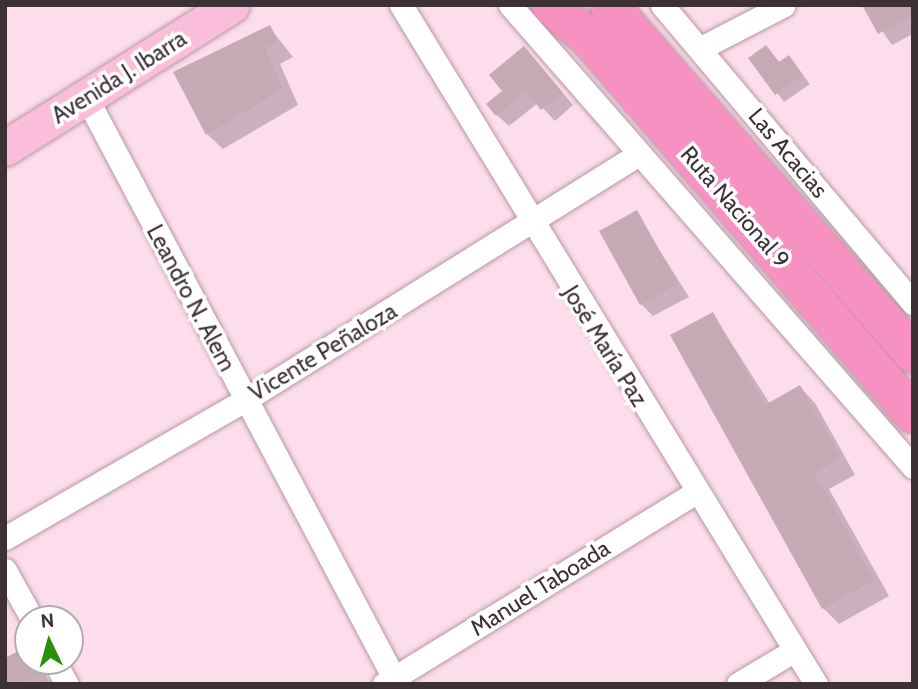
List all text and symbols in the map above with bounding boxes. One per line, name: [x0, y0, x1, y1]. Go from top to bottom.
street label: Avenida J. Ibarra: [47, 25, 191, 129]
street label: Las Acacias: [743, 103, 833, 203]
street label: Ruta Nacional 9: [675, 141, 795, 273]
street label: Leandro N. Alem: [141, 220, 241, 376]
street label: José María Paz: [557, 280, 653, 412]
street label: Vicente Peñaloza: [244, 297, 402, 407]
street label: Manuel Taboada: [465, 534, 615, 642]
north arrow: [14, 605, 84, 675]
text: N: [40, 609, 55, 633]

